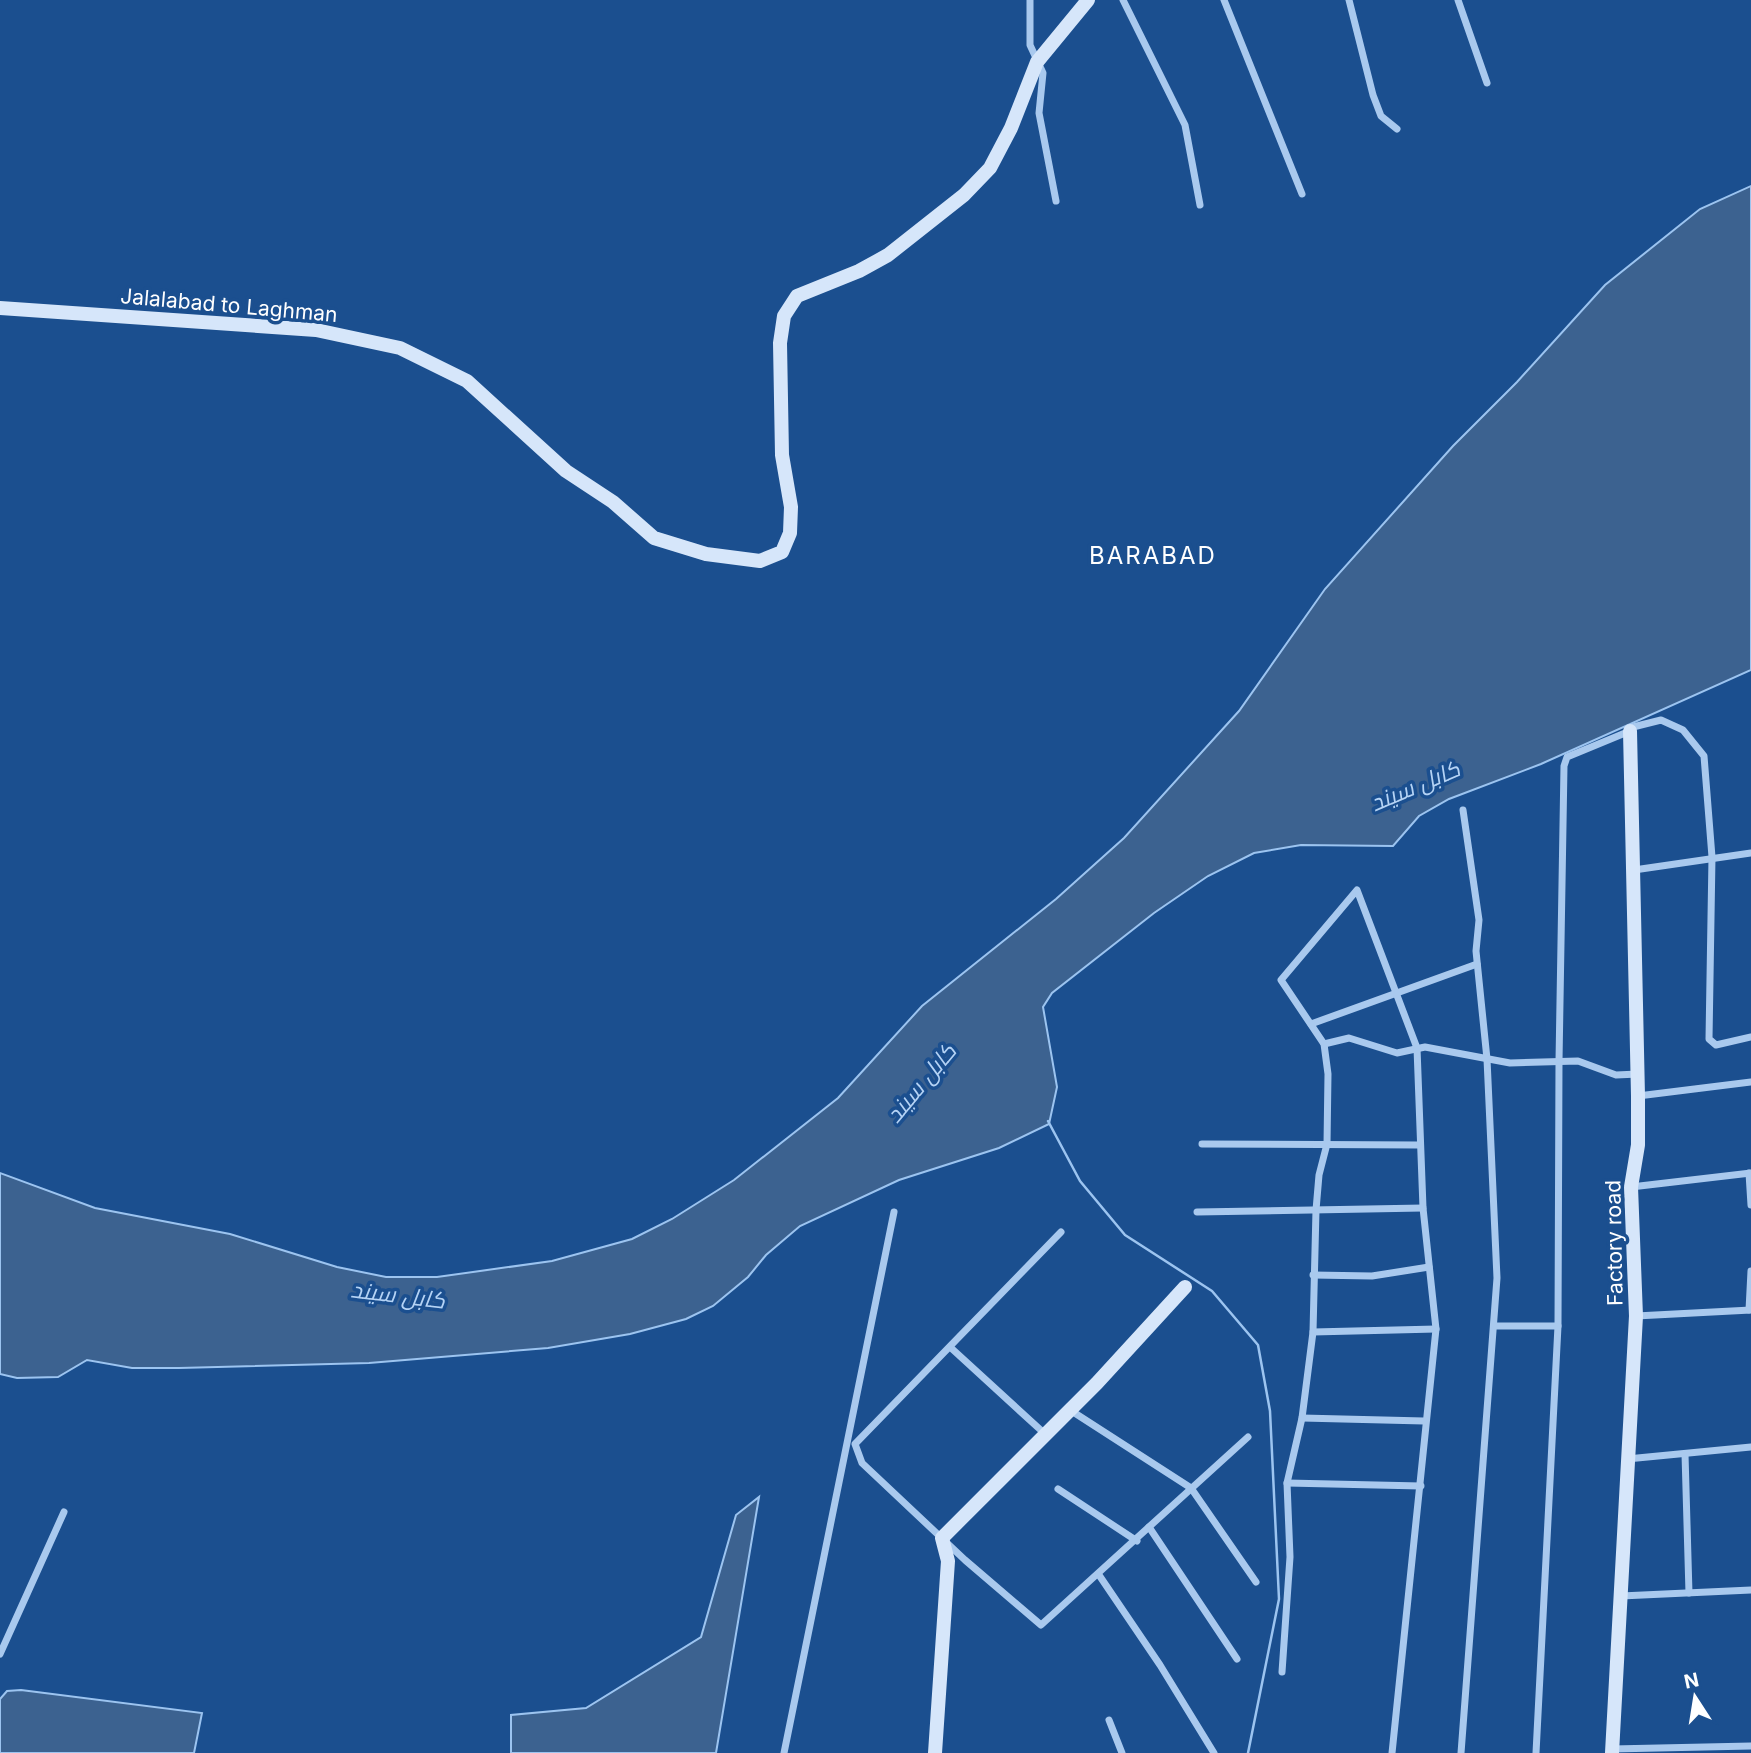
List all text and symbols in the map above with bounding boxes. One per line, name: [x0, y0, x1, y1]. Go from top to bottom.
street label: Jalalabad to Laghman: [119, 283, 339, 327]
district label: BARABAD: [1089, 541, 1217, 570]
water label: کابل سيند: [1366, 754, 1465, 817]
water label: کابل سيند: [880, 1037, 963, 1128]
street label: Factory road: [1600, 1180, 1628, 1306]
water label: کابل سيند: [349, 1275, 447, 1315]
north arrow: [1660, 1662, 1730, 1732]
text: N: [1682, 1668, 1701, 1694]

